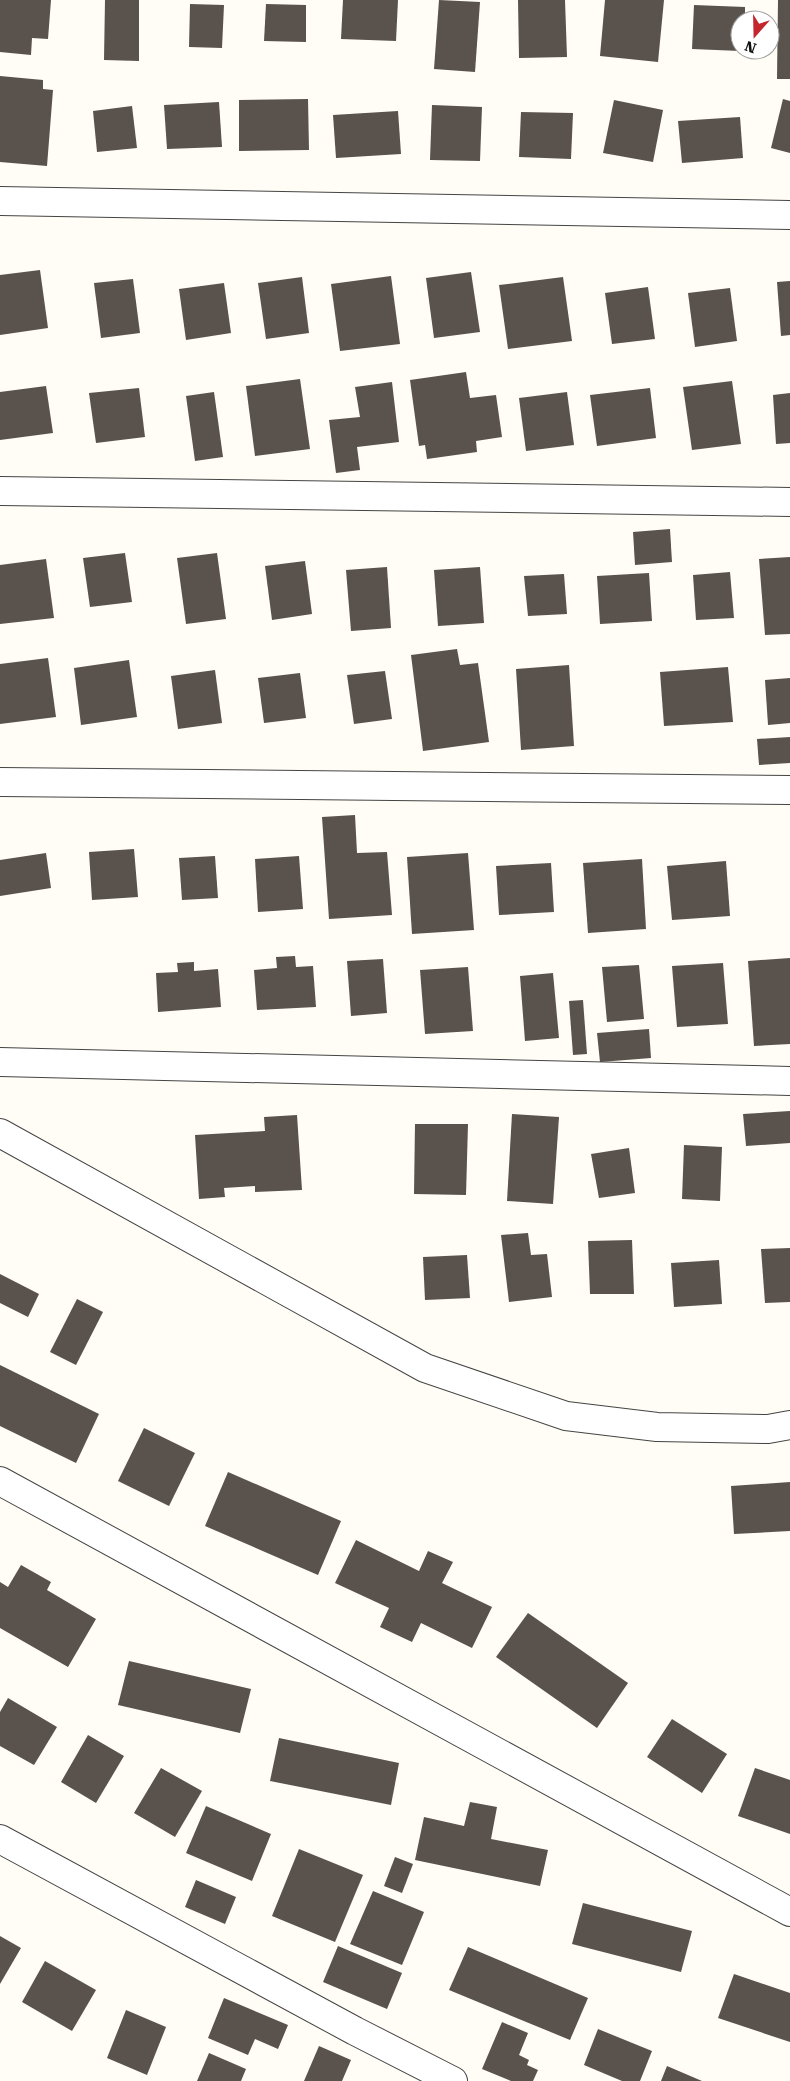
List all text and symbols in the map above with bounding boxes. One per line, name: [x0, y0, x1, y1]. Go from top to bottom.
north arrow: [730, 10, 780, 60]
text: N: [743, 38, 758, 57]

